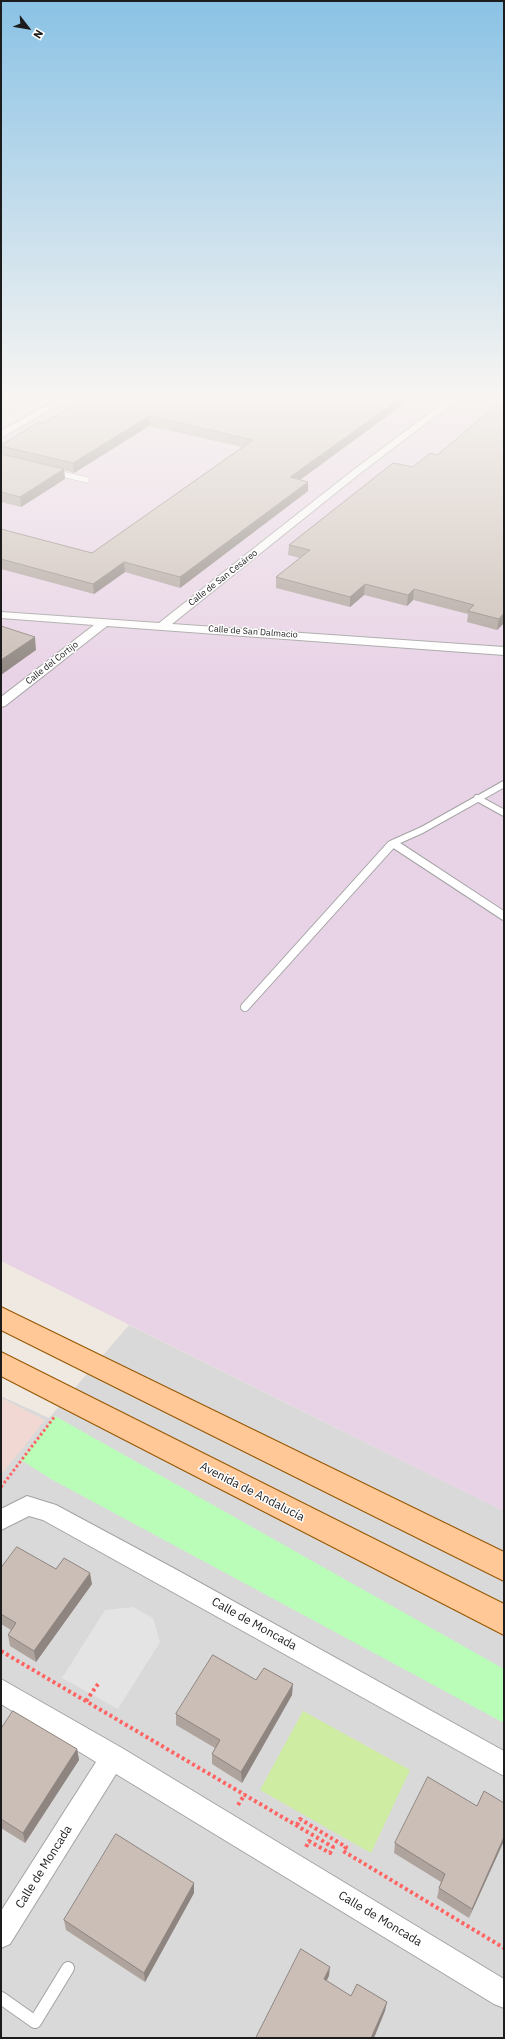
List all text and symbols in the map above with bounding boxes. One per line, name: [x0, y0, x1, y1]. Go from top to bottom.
north arrow: [8, 8, 48, 48]
text: N: [30, 27, 46, 41]
street label: Calle de San Cesáreo: [186, 548, 260, 608]
street label: Calle de San Dalmacio: [208, 623, 298, 641]
street label: Calle del Cortijo: [24, 639, 80, 687]
street label: Avenida de Andalucía: [197, 1459, 307, 1525]
street label: Calle de Moncada: [209, 1595, 299, 1653]
street label: Calle de Moncada: [13, 1823, 75, 1911]
street label: Calle de Moncada: [335, 1888, 425, 1950]

